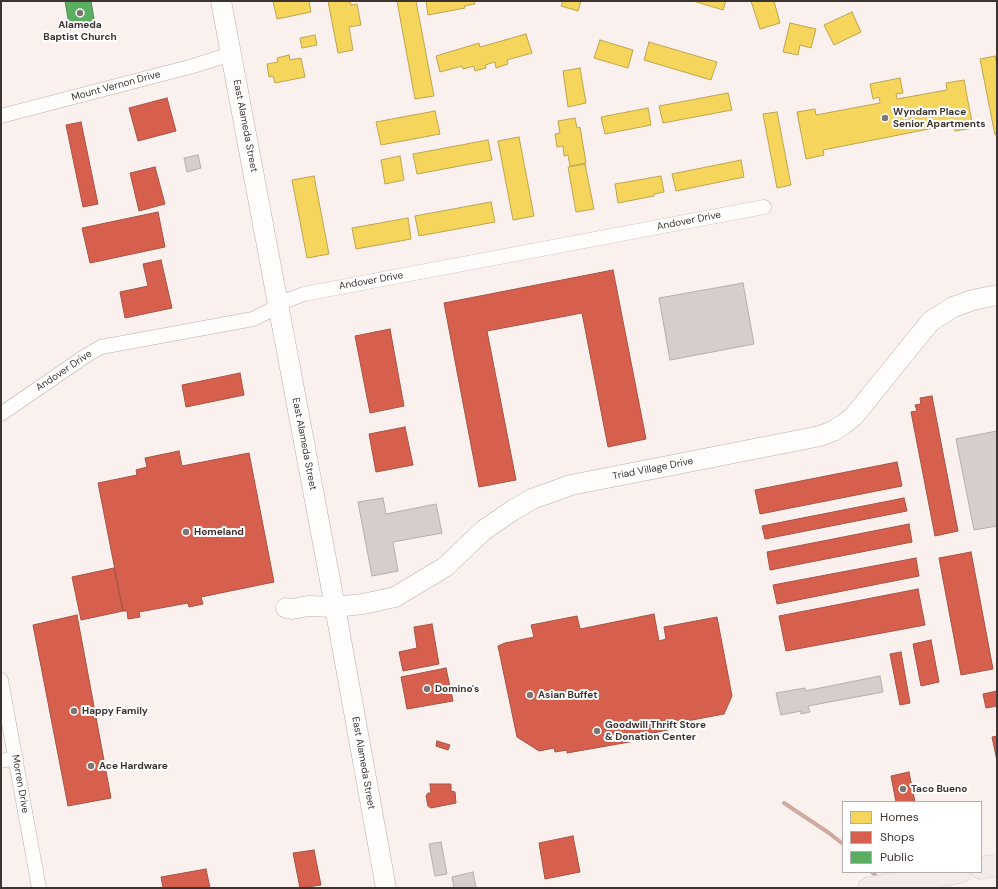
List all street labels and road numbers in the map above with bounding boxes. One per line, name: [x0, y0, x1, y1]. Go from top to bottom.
street label: Mount Vernon Drive: [70, 68, 162, 104]
street label: East Alameda Street: [230, 79, 260, 173]
street label: Andover Drive: [656, 209, 722, 233]
street label: Andover Drive: [338, 269, 404, 293]
street label: Andover Drive: [34, 348, 94, 394]
street label: East Alameda Street: [289, 397, 319, 491]
street label: Triad Village Drive: [612, 455, 694, 483]
street label: East Alameda Street: [349, 716, 377, 810]
street label: Morren Drive: [9, 754, 31, 814]

